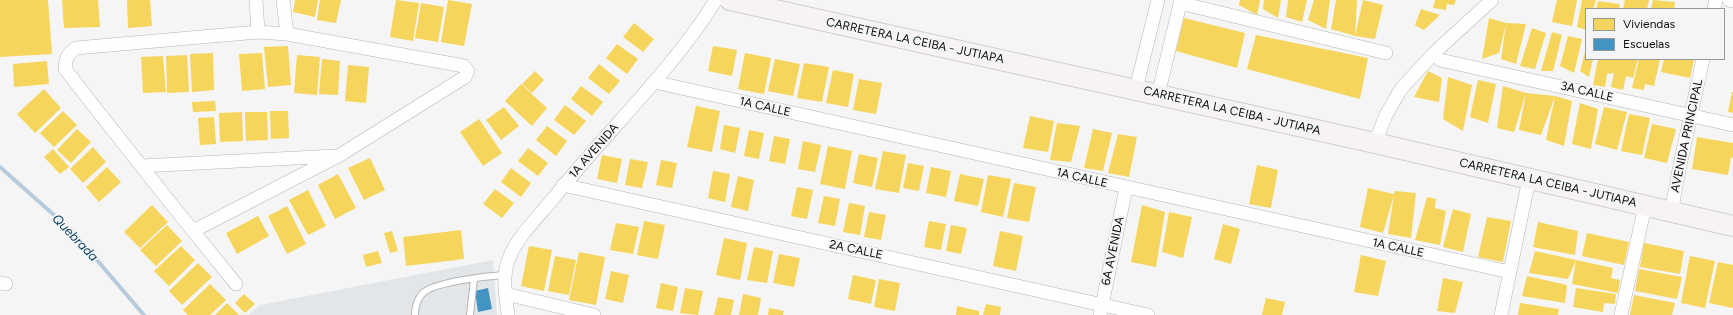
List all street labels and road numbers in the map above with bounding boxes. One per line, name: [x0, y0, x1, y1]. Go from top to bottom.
street label: CARRETERA LA CEIBA - JUTIAPA: [825, 15, 1005, 67]
street label: AVENIDA PRINCIPAL: [1668, 78, 1706, 194]
street label: 3A CALLE: [1559, 79, 1615, 105]
street label: CARRETERA LA CEIBA - JUTIAPA: [1142, 84, 1322, 138]
street label: 1A CALLE: [738, 94, 792, 120]
street label: 1A AVENIDA: [566, 121, 622, 181]
street label: CARRETERA LA CEIBA - JUTIAPA: [1458, 156, 1638, 210]
street label: 1A CALLE: [1055, 165, 1109, 191]
street label: 6A AVENIDA: [1099, 215, 1127, 287]
street label: 1A CALLE: [1371, 236, 1425, 260]
street label: 2A CALLE: [828, 237, 884, 263]

